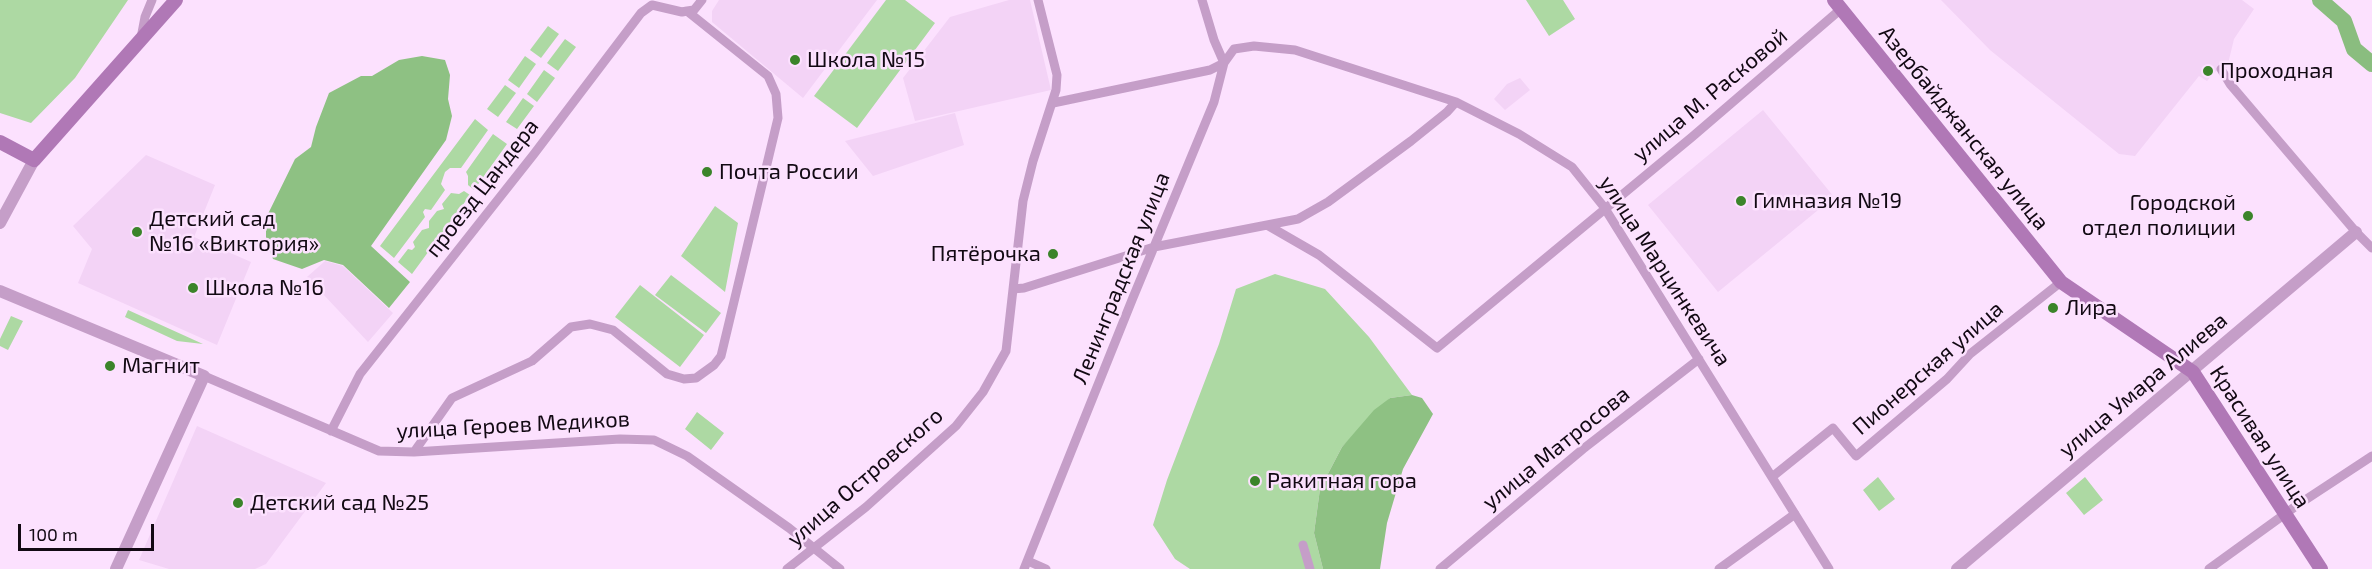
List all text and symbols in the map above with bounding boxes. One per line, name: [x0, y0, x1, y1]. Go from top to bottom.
street label: Азербайджанская улица: [1873, 21, 2055, 235]
street label: улица М. Расковой: [1627, 23, 1793, 167]
place label: Школа №15: [807, 47, 925, 73]
marker: Школа №15: [788, 53, 802, 67]
place label: Проходная: [2220, 58, 2333, 84]
marker: Проходная: [2201, 64, 2215, 78]
street label: проезд Цандера: [420, 114, 544, 262]
place label: Почта России: [719, 159, 859, 185]
marker: Почта России: [700, 165, 714, 179]
street label: Ленинградская улица: [1066, 168, 1176, 388]
street label: улица Марцинкевича: [1593, 171, 1737, 371]
place label: Гимназия №19: [1753, 188, 1902, 214]
place label: Городской отдел полиции: [2082, 190, 2236, 242]
marker: Гимназия №19: [1734, 194, 1748, 208]
place label: Детский сад №16 «Виктория»: [149, 206, 319, 258]
marker: Городской отдел полиции: [2241, 209, 2255, 223]
marker: Детский сад №16 «Виктория»: [130, 225, 144, 239]
place label: Пятёрочка: [931, 241, 1041, 267]
marker: Пятёрочка: [1046, 247, 1060, 261]
place label: Школа №16: [205, 275, 324, 301]
marker: Школа №16: [186, 281, 200, 295]
street label: Пионерская улица: [1847, 295, 2009, 441]
place label: Лира: [2065, 295, 2117, 321]
marker: Лира: [2046, 301, 2060, 315]
street label: улица Умара Алиева: [2053, 307, 2233, 463]
place label: Магнит: [122, 353, 200, 379]
marker: Магнит: [103, 359, 117, 373]
street label: Красивая улица: [2204, 361, 2316, 513]
street label: улица Матросова: [1477, 381, 1635, 515]
street label: улица Островского: [782, 402, 948, 552]
street label: улица Героев Медиков: [396, 406, 630, 444]
place label: Ракитная гора: [1267, 468, 1417, 494]
marker: Ракитная гора: [1248, 474, 1262, 488]
place label: Детский сад №25: [250, 490, 429, 516]
marker: Детский сад №25: [231, 496, 245, 510]
scale bar: [21, 512, 158, 550]
text: 100 m: [29, 523, 78, 545]

